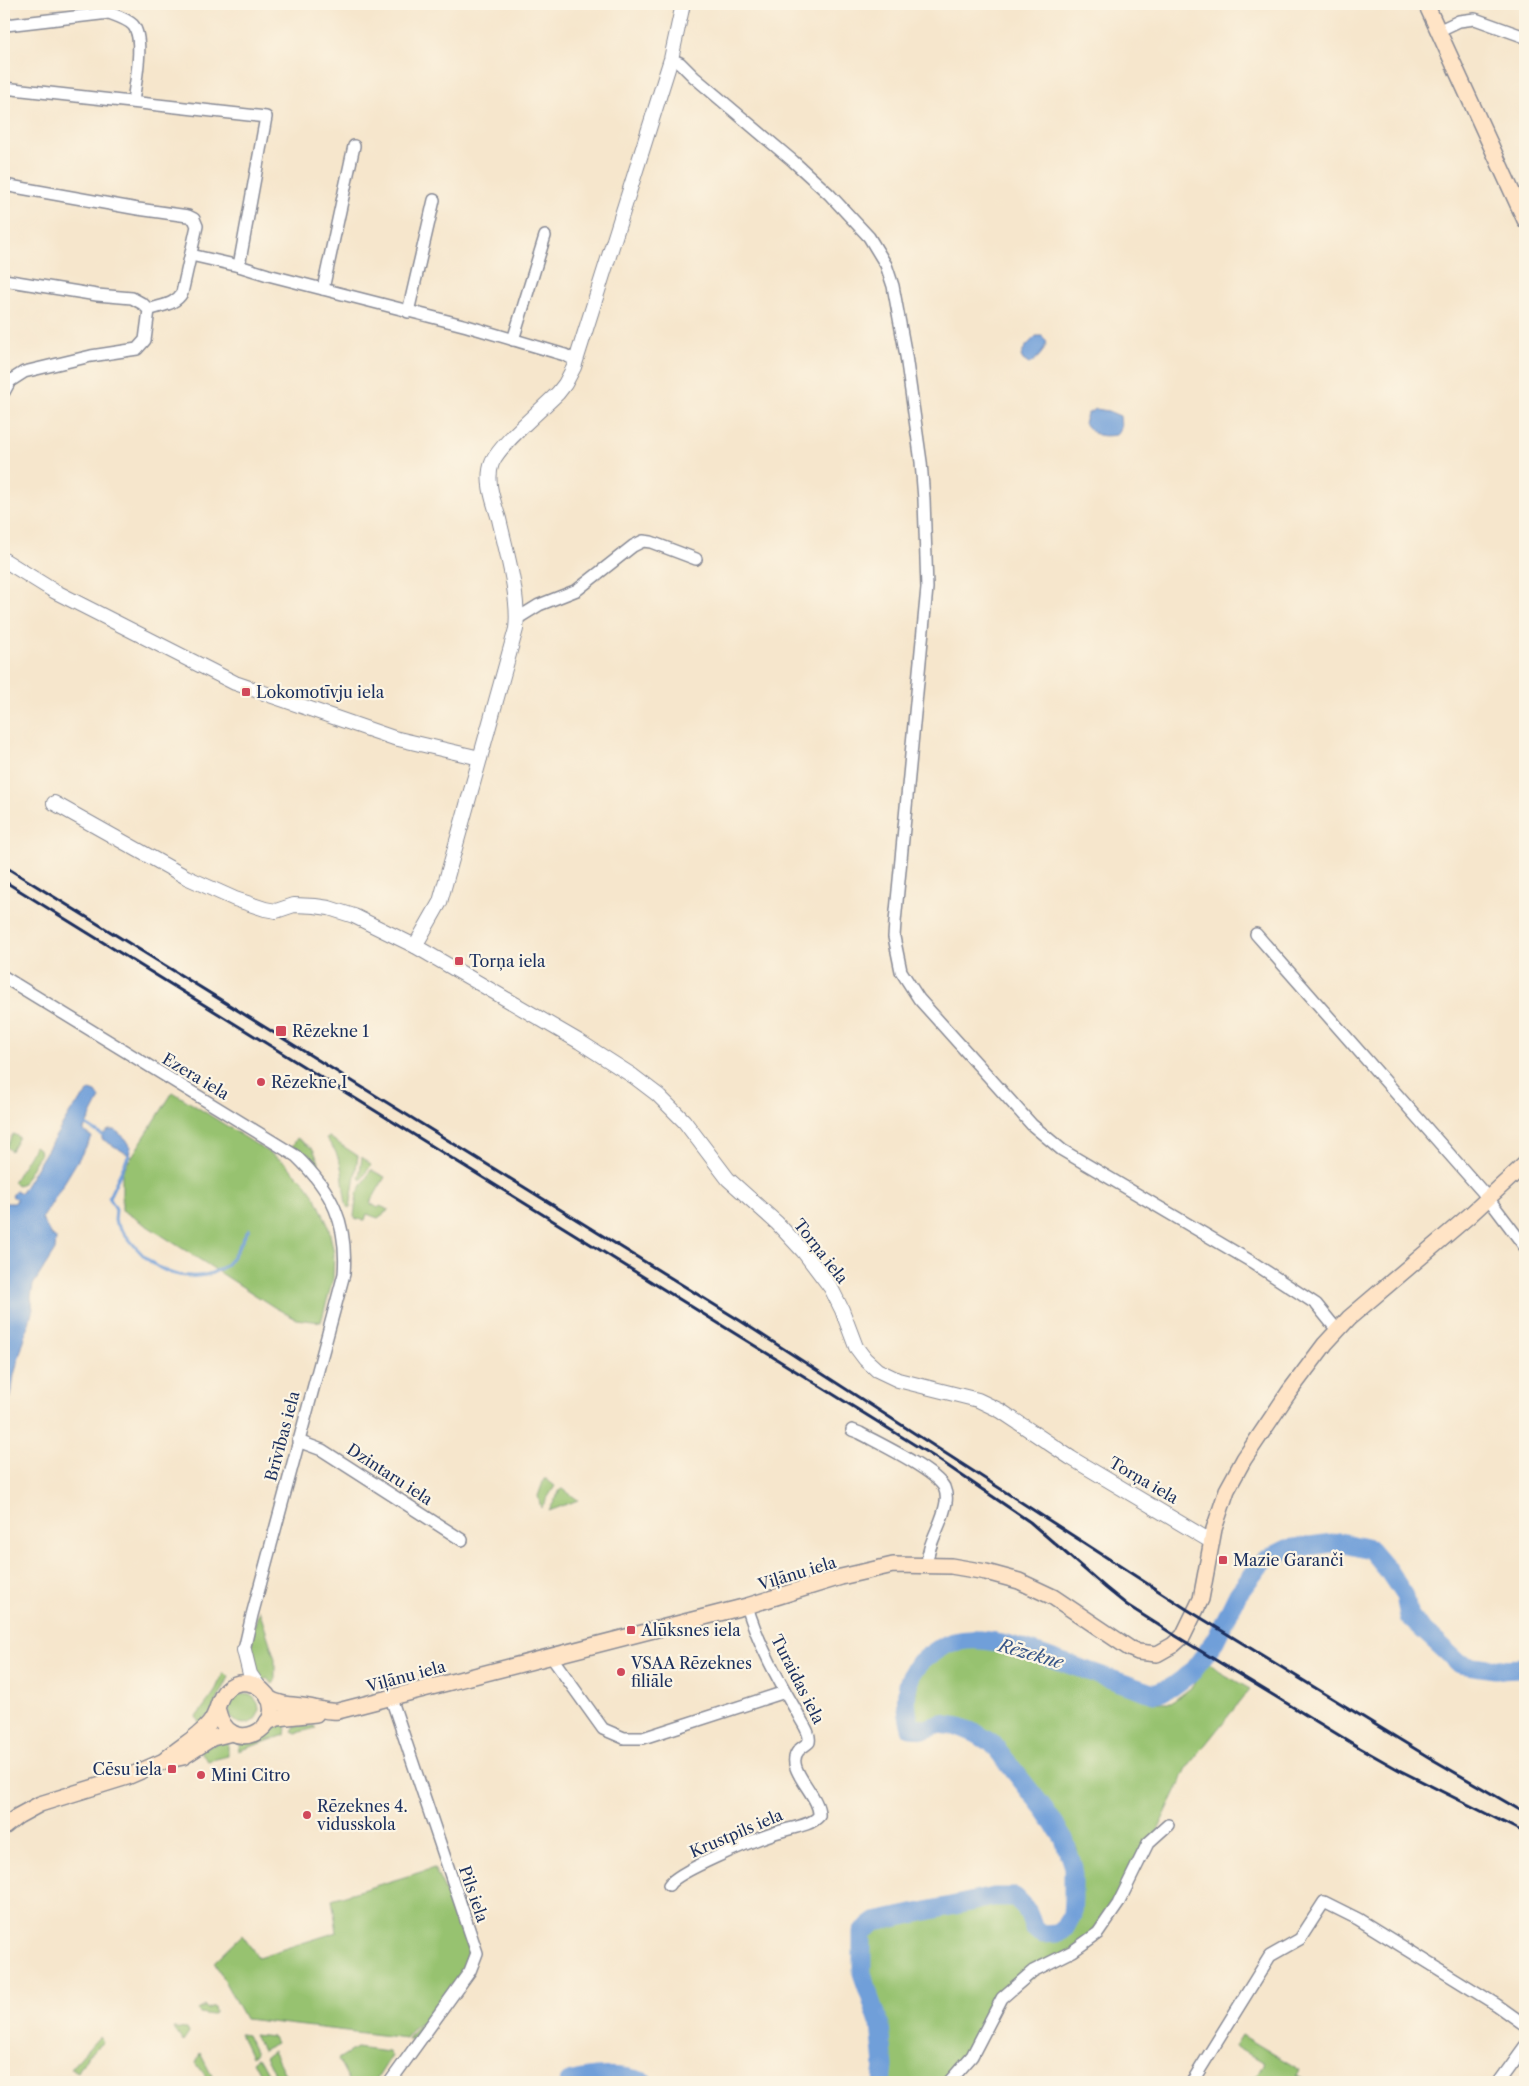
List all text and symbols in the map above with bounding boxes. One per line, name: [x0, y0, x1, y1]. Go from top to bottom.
place label: Lokomotīvju iela: [256, 682, 385, 702]
marker: Lokomotīvju iela: [240, 686, 252, 698]
place label: Torņa iela: [469, 951, 546, 971]
marker: Torņa iela: [453, 955, 465, 967]
place label: Rēzekne 1: [292, 1021, 369, 1041]
marker: Rēzekne 1: [274, 1024, 288, 1038]
street label: Ezera iela: [159, 1048, 234, 1104]
place label: Rēzekne I: [271, 1072, 347, 1092]
marker: Rēzekne I: [255, 1076, 267, 1088]
street label: Torņa iela: [790, 1215, 853, 1288]
street label: Brīvības iela: [260, 1388, 304, 1483]
street label: Dzintaru iela: [343, 1439, 437, 1509]
street label: Torņa iela: [1106, 1452, 1183, 1508]
place label: Mazie Garanči: [1233, 1550, 1344, 1570]
street label: Viļānu iela: [755, 1551, 839, 1596]
marker: Mazie Garanči: [1217, 1554, 1229, 1566]
place label: Alūksnes iela: [640, 1620, 741, 1640]
marker: Alūksnes iela: [625, 1624, 637, 1636]
street label: Turaidas iela: [767, 1631, 829, 1728]
water label: Rēzekne: [994, 1634, 1067, 1674]
place label: VSAA Rēzeknes filiāle: [630, 1653, 752, 1691]
street label: Viļānu iela: [363, 1656, 448, 1697]
marker: VSAA Rēzeknes filiāle: [615, 1666, 627, 1678]
place label: Cēsu iela: [93, 1759, 163, 1779]
marker: Cēsu iela: [166, 1763, 178, 1775]
place label: Mini Citro: [211, 1765, 291, 1785]
marker: Mini Citro: [195, 1769, 207, 1781]
place label: Rēzeknes 4. vidusskola: [316, 1796, 408, 1834]
street label: Krustpils iela: [686, 1804, 786, 1862]
marker: Rēzeknes 4. vidusskola: [301, 1809, 313, 1821]
street label: Pils iela: [455, 1863, 493, 1925]

